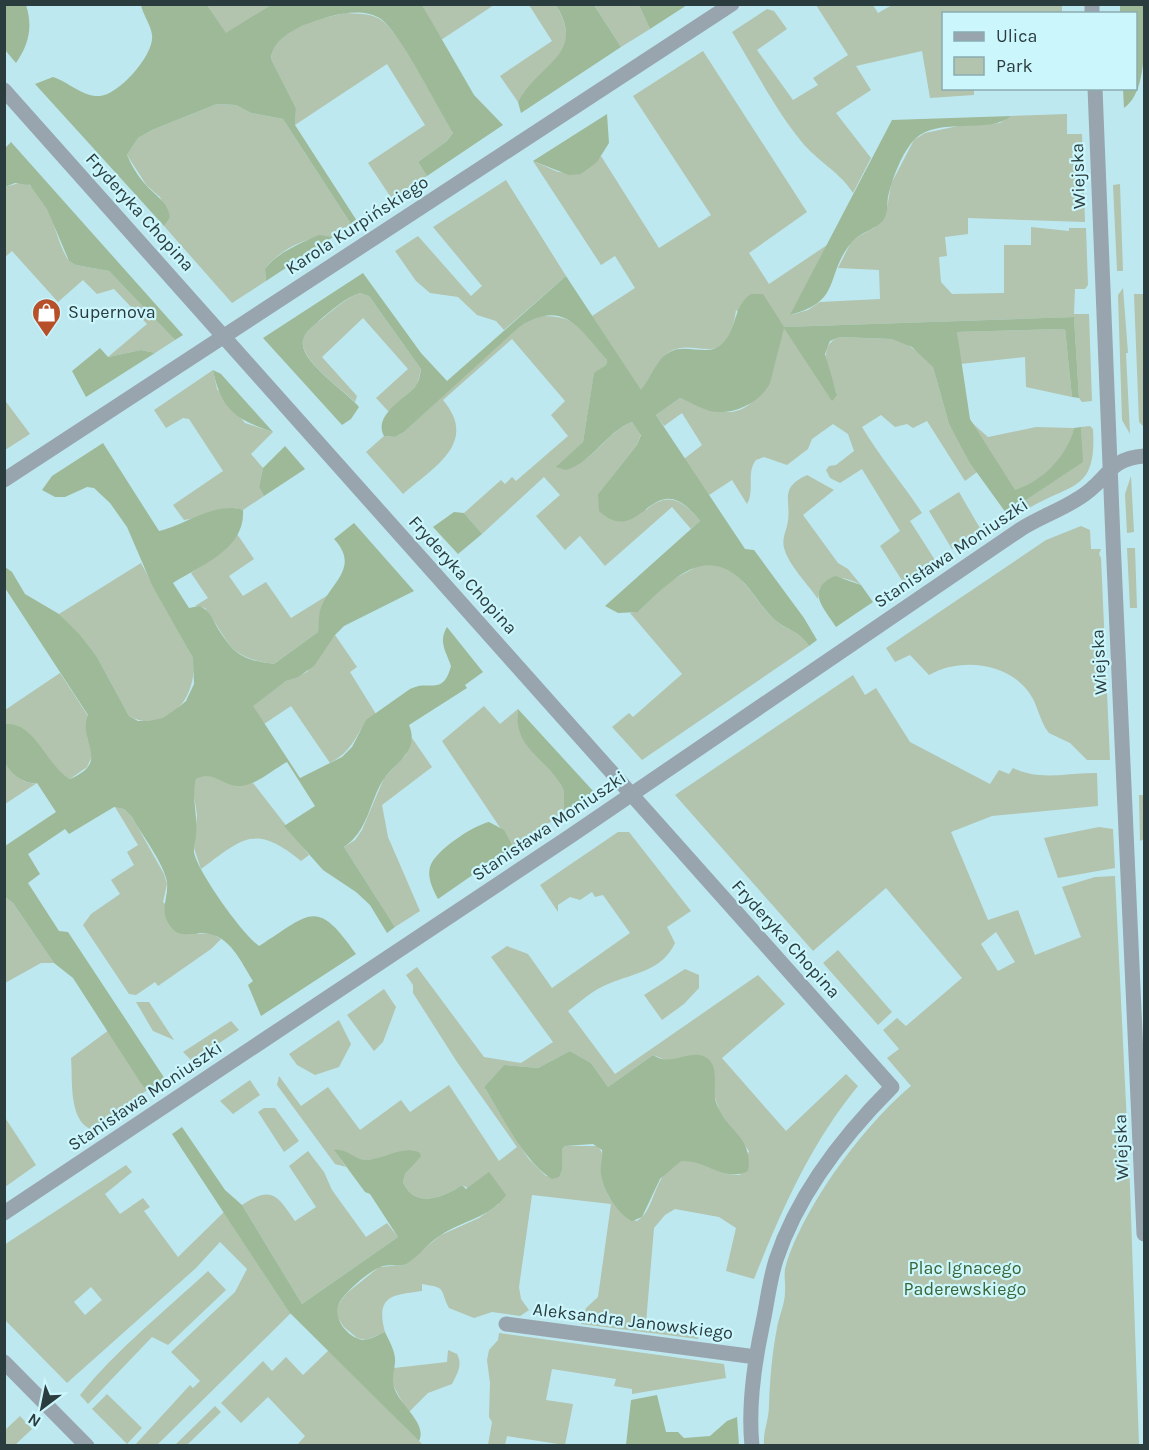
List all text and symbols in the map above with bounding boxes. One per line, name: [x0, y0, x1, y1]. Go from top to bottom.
legend: [942, 12, 1137, 90]
text: Ulica: [996, 25, 1037, 47]
text: Park: [996, 55, 1033, 77]
street label: Wiejska: [1066, 143, 1090, 209]
street label: Fryderyka Chopina: [81, 148, 199, 276]
street label: Karola Kurpińskiego: [282, 171, 432, 279]
shop icon: Supernova: [31, 296, 63, 338]
place label: Supernova: [68, 301, 156, 323]
street label: Stanisława Moniuszki: [870, 493, 1032, 613]
street label: Fryderyka Chopina: [404, 511, 522, 639]
street label: Wiejska: [1086, 629, 1112, 695]
street label: Stanisława Moniuszki: [468, 766, 630, 886]
street label: Fryderyka Chopina: [727, 875, 845, 1003]
street label: Stanisława Moniuszki: [64, 1036, 226, 1156]
street label: Wiejska: [1109, 1114, 1133, 1180]
park label: Plac Ignacego Paderewskiego: [904, 1257, 1026, 1300]
street label: Aleksandra Janowskiego: [532, 1298, 734, 1344]
north arrow: [12, 1378, 72, 1438]
text: N: [24, 1409, 44, 1431]

